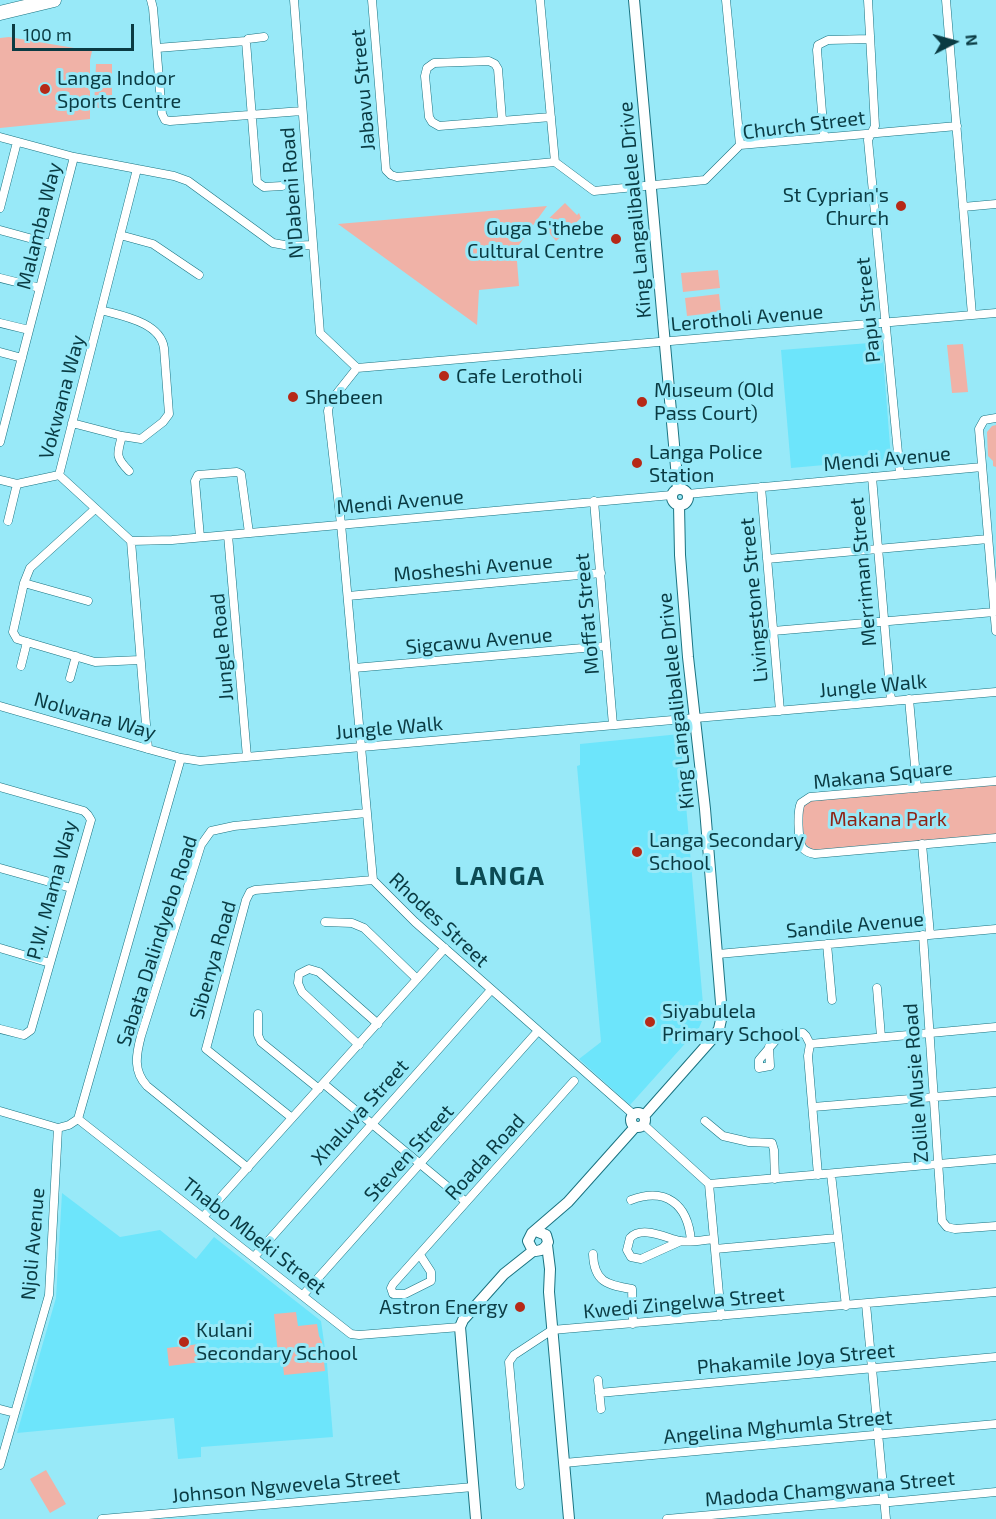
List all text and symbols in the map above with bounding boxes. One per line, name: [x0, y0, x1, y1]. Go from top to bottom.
scale bar: [15, 12, 136, 50]
north arrow: [924, 12, 984, 72]
text: 100 m: [23, 23, 72, 45]
street label: Jabavu Street: [346, 28, 380, 152]
text: N: [962, 33, 982, 47]
place label: Langa Indoor Sports Centre: [57, 66, 181, 113]
marker: Langa Indoor Sports Centre: [38, 82, 52, 96]
street label: King Langalibalele Drive: [614, 101, 656, 319]
street label: Church Street: [741, 106, 867, 144]
street label: N'Dabeni Road: [275, 126, 309, 260]
street label: Malamba Way: [12, 160, 66, 292]
place label: St Cyprian's Church: [783, 183, 889, 230]
marker: St Cyprian's Church: [894, 199, 908, 213]
place label: Guga S'thebe Cultural Centre: [467, 216, 604, 263]
marker: Guga S'thebe Cultural Centre: [609, 232, 623, 246]
street label: Papu Street: [851, 256, 885, 364]
street label: Lerotholi Avenue: [670, 299, 824, 337]
street label: Vokwana Way: [34, 332, 90, 462]
place label: Cafe Lerotholi: [456, 364, 583, 388]
marker: Cafe Lerotholi: [437, 369, 451, 383]
place label: Museum (Old Pass Court): [654, 378, 774, 425]
place label: Shebeen: [305, 385, 383, 409]
marker: Shebeen: [286, 390, 300, 404]
marker: Museum (Old Pass Court): [635, 395, 649, 409]
place label: Langa Police Station: [649, 440, 763, 487]
street label: Mendi Avenue: [822, 441, 952, 477]
marker: Langa Police Station: [630, 456, 644, 470]
street label: Mendi Avenue: [335, 484, 465, 520]
street label: Merriman Street: [845, 497, 881, 647]
street label: Livingstone Street: [735, 517, 773, 683]
street label: Mosheshi Avenue: [392, 549, 554, 587]
street label: Moffat Street: [570, 552, 604, 676]
street label: Jungle Road: [205, 592, 239, 702]
street label: King Langalibalele Drive: [653, 592, 699, 810]
street label: Sigcawu Avenue: [405, 623, 553, 659]
street label: Jungle Walk: [818, 669, 928, 703]
street label: Nolwana Way: [31, 687, 159, 745]
street label: Jungle Walk: [334, 711, 444, 745]
street label: Makana Square: [812, 756, 954, 794]
park label: Makana Park: [829, 807, 947, 831]
street label: P.W. Mama Way: [22, 818, 82, 962]
place label: Langa Secondary School: [649, 828, 804, 875]
street label: Sabata Dalindyebo Road: [112, 833, 202, 1049]
marker: Langa Secondary School: [630, 845, 644, 859]
district label: LANGA: [454, 860, 546, 892]
street label: Rhodes Street: [384, 868, 494, 972]
street label: Sibenya Road: [185, 898, 241, 1022]
street label: Sandile Avenue: [785, 907, 925, 943]
place label: Siyabulela Primary School: [662, 999, 800, 1046]
street label: Zolile Musie Road: [898, 1002, 934, 1164]
marker: Siyabulela Primary School: [643, 1015, 657, 1029]
street label: Xhaluva Street: [306, 1054, 414, 1170]
street label: Steven Street: [359, 1100, 459, 1206]
street label: Roada Road: [440, 1109, 530, 1205]
street label: Thabo Mbeki Street: [177, 1172, 331, 1300]
street label: Njoli Avenue: [16, 1187, 50, 1301]
street label: Kwedi Zingelwa Street: [582, 1282, 786, 1324]
place label: Astron Energy: [379, 1295, 508, 1319]
marker: Astron Energy: [513, 1300, 527, 1314]
place label: Kulani Secondary School: [196, 1318, 357, 1365]
marker: Kulani Secondary School: [177, 1335, 191, 1349]
street label: Phakamile Joya Street: [696, 1338, 896, 1380]
street label: Angelina Mghumla Street: [662, 1405, 894, 1449]
street label: Johnson Ngwevela Street: [171, 1464, 401, 1508]
street label: Madoda Chamgwana Street: [704, 1466, 956, 1512]

